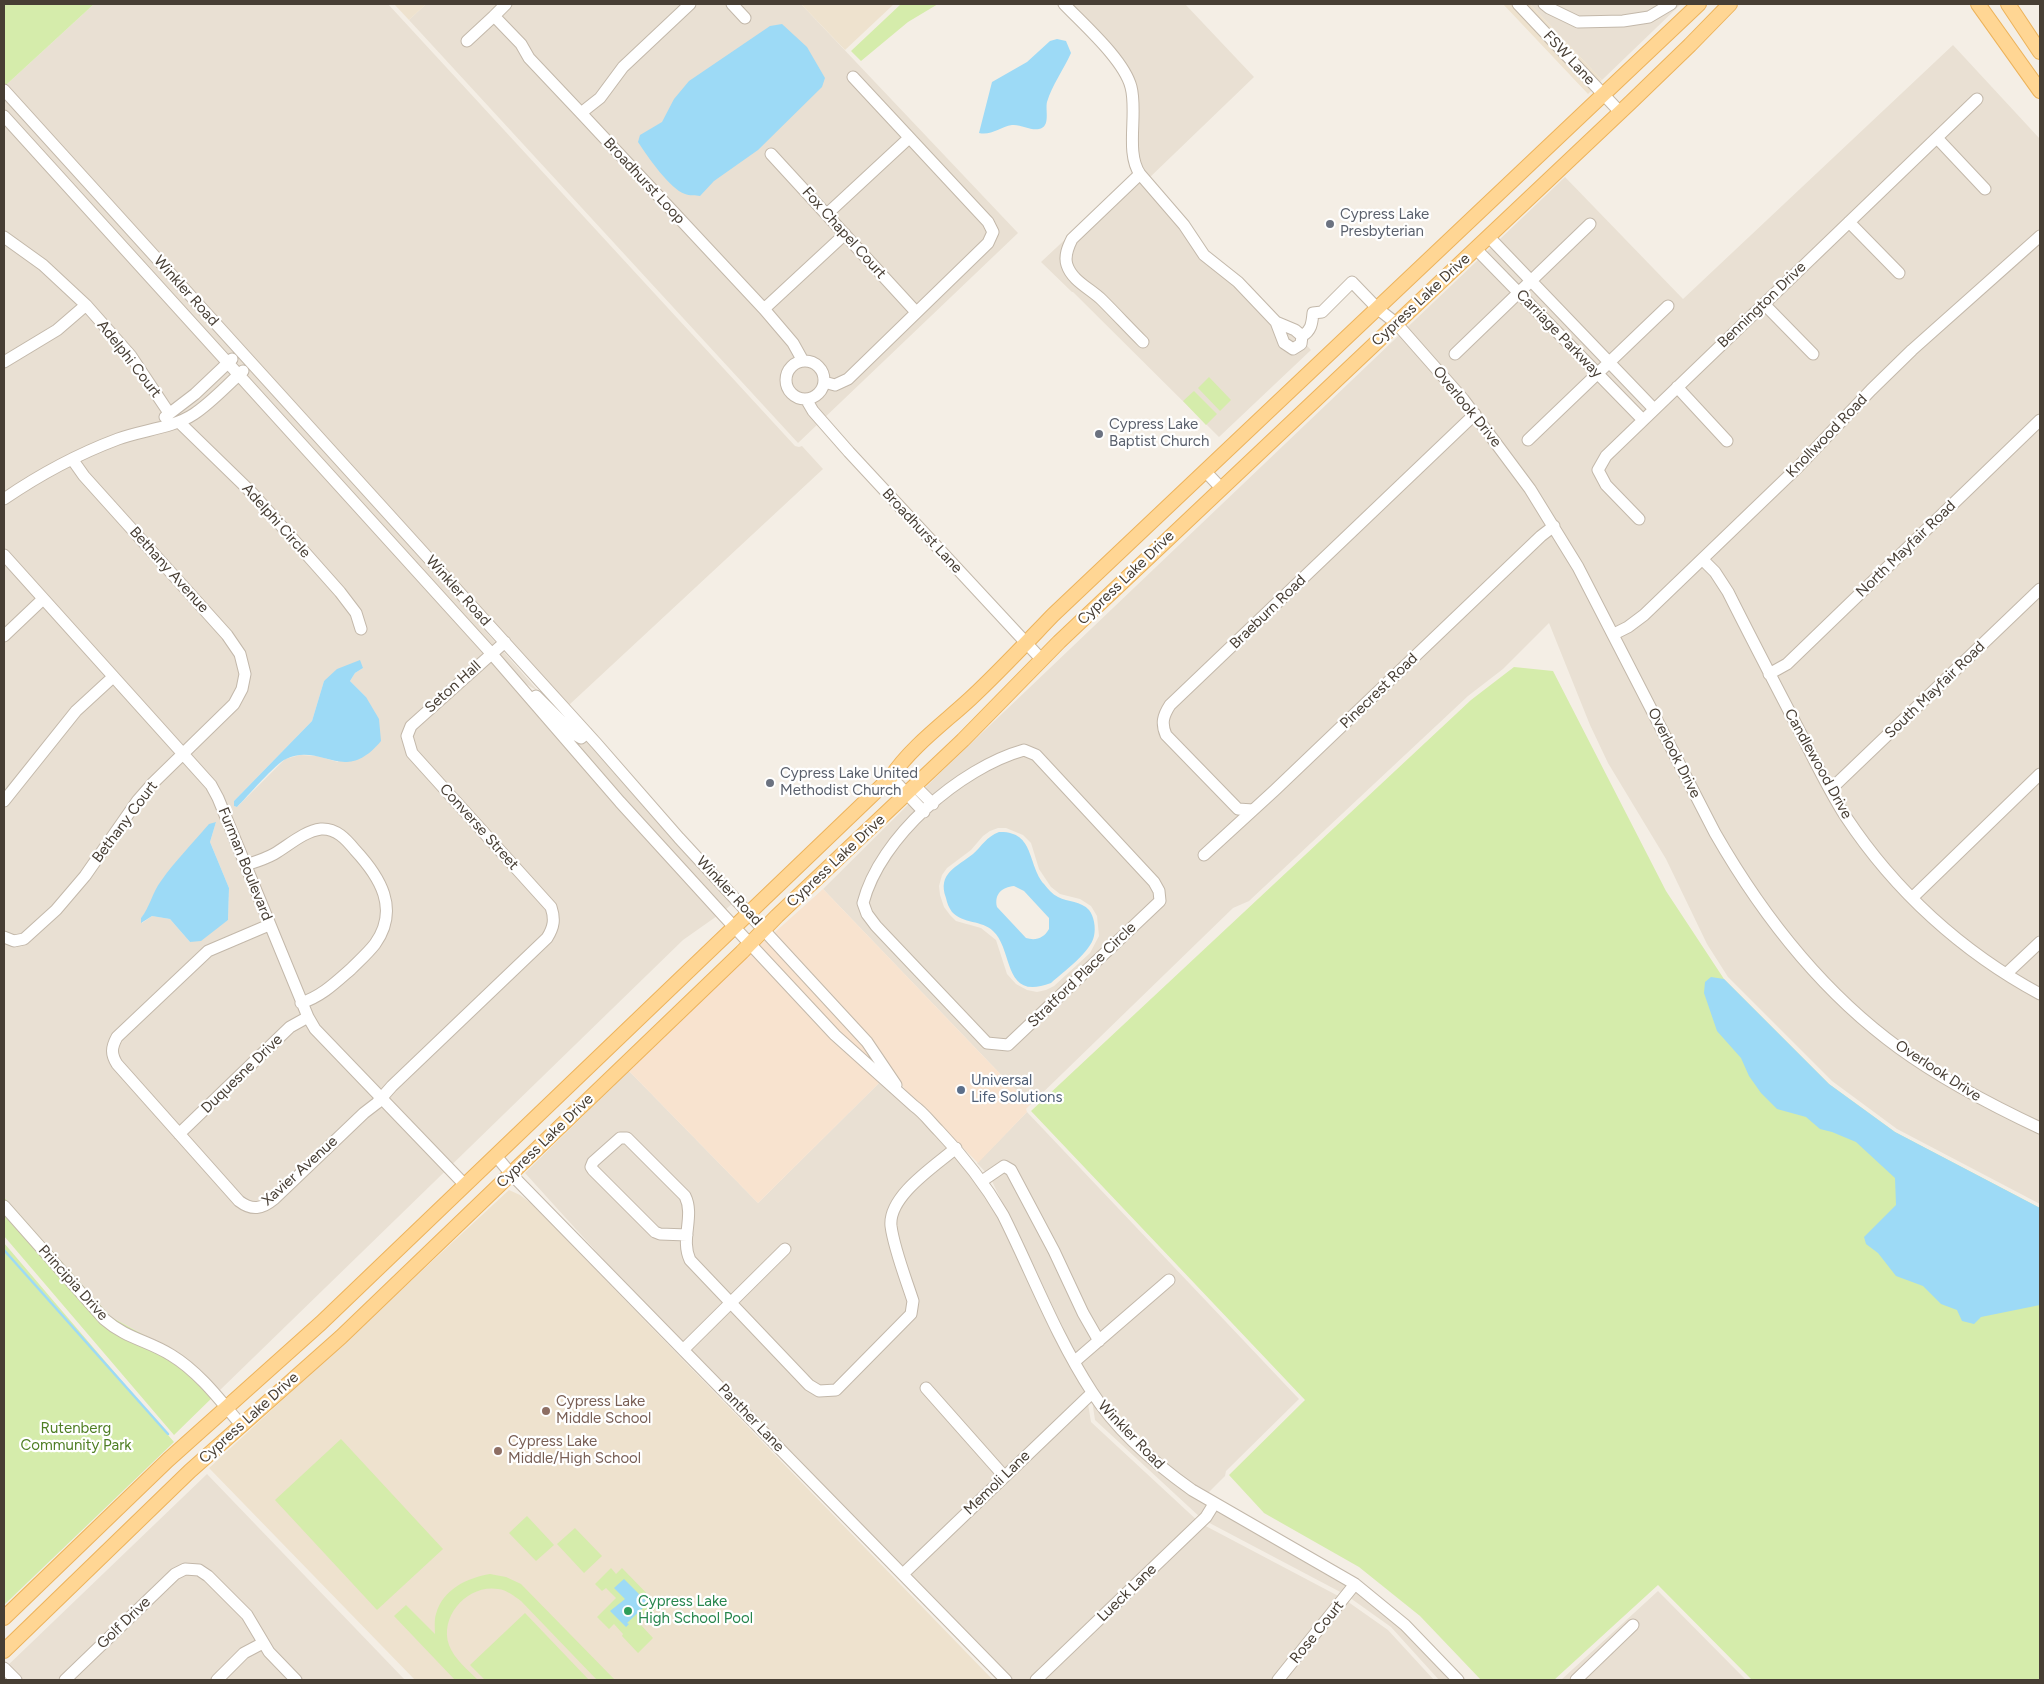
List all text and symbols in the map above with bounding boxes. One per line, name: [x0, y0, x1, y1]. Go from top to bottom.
street label: FSW Lane: [1539, 27, 1599, 89]
street label: Broadhurst Loop: [599, 134, 689, 228]
street label: Fox Chapel Court: [798, 183, 890, 283]
place label: Cypress Lake Presbyterian: [1340, 206, 1429, 241]
marker: Cypress Lake Presbyterian: [1324, 218, 1336, 230]
street label: Cypress Lake Drive: [1368, 250, 1474, 350]
street label: Winkler Road: [150, 252, 222, 330]
street label: Bennington Drive: [1714, 258, 1810, 352]
street label: Carriage Parkway: [1512, 286, 1606, 382]
street label: Adelphi Court: [93, 317, 165, 401]
street label: Overlook Drive: [1429, 363, 1505, 451]
street label: Knollwood Road: [1783, 391, 1871, 481]
place label: Cypress Lake Baptist Church: [1109, 416, 1209, 451]
marker: Cypress Lake Baptist Church: [1093, 428, 1105, 440]
street label: Adelphi Circle: [238, 480, 314, 562]
street label: Broadhurst Lane: [878, 485, 966, 577]
street label: North Mayfair Road: [1853, 497, 1959, 601]
street label: Bethany Avenue: [126, 523, 212, 617]
street label: Cypress Lake Drive: [1074, 527, 1178, 629]
street label: Winkler Road: [422, 552, 494, 630]
street label: Braeburn Road: [1226, 571, 1310, 653]
street label: South Mayfair Road: [1881, 638, 1989, 742]
street label: Pinecrest Road: [1336, 649, 1422, 733]
street label: Seton Hall: [421, 657, 485, 717]
street label: Overlook Drive: [1644, 705, 1704, 801]
street label: Candlewood Drive: [1780, 706, 1856, 822]
place label: Cypress Lake United Methodist Church: [780, 765, 918, 800]
marker: Cypress Lake United Methodist Church: [764, 777, 776, 789]
street label: Bethany Court: [88, 778, 162, 866]
street label: Converse Street: [436, 780, 522, 874]
street label: Furman Boulevard: [214, 805, 276, 923]
street label: Cypress Lake Drive: [783, 811, 889, 911]
street label: Winkler Road: [692, 853, 766, 929]
street label: Stratford Place Circle: [1024, 919, 1140, 1031]
street label: Duquesne Drive: [198, 1031, 286, 1117]
street label: Overlook Drive: [1892, 1037, 1984, 1105]
place label: Universal Life Solutions: [971, 1072, 1062, 1107]
marker: Universal Life Solutions: [955, 1084, 967, 1096]
street label: Cypress Lake Drive: [493, 1090, 597, 1192]
street label: Xavier Avenue: [259, 1132, 341, 1210]
street label: Principia Drive: [34, 1241, 112, 1325]
street label: Cypress Lake Drive: [196, 1369, 302, 1467]
street label: Panther Lane: [714, 1380, 788, 1456]
place label: Cypress Lake Middle School: [556, 1393, 651, 1428]
street label: Winkler Road: [1094, 1397, 1168, 1473]
marker: Cypress Lake Middle School: [540, 1405, 552, 1417]
park label: Rutenberg Community Park: [20, 1420, 132, 1455]
place label: Cypress Lake Middle/High School: [508, 1433, 641, 1468]
marker: Cypress Lake Middle/High School: [492, 1445, 504, 1457]
street label: Memoli Lane: [960, 1447, 1034, 1519]
street label: Lueck Lane: [1094, 1560, 1160, 1626]
street label: Golf Drive: [94, 1593, 154, 1653]
place label: Cypress Lake High School Pool: [638, 1593, 753, 1628]
street label: Rose Court: [1286, 1597, 1348, 1667]
marker: Cypress Lake High School Pool: [622, 1605, 634, 1617]

